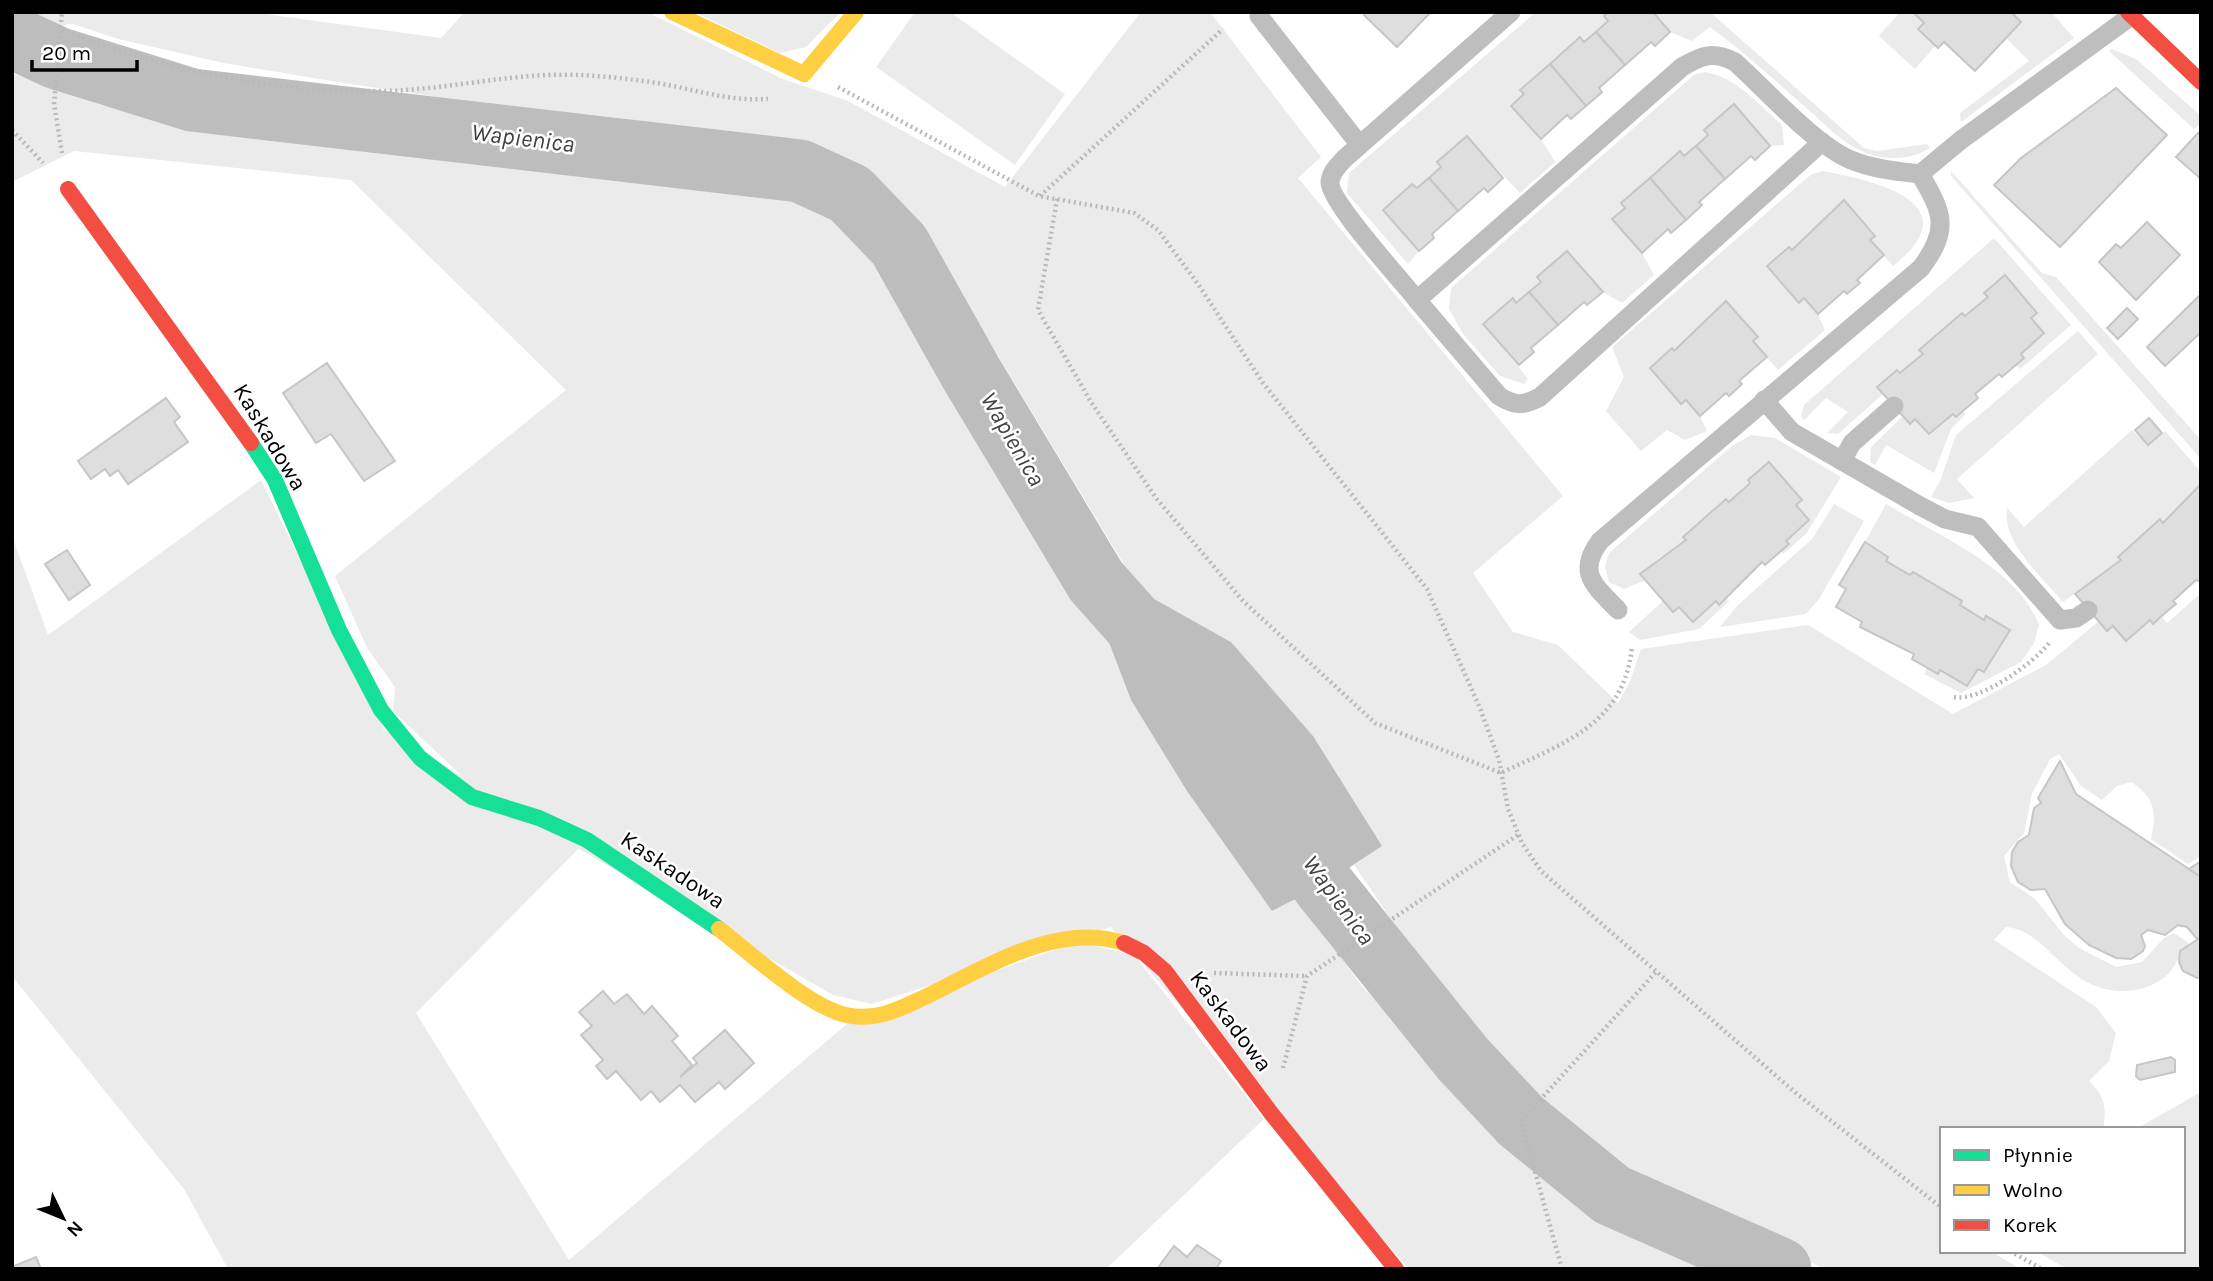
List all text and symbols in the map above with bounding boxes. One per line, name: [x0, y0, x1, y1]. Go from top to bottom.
scale bar: [32, 28, 136, 72]
text: 20 m: [42, 41, 91, 65]
water label: Wapienica: [470, 118, 576, 158]
street label: Kaskadowa: [228, 379, 312, 495]
water label: Wapienica: [975, 387, 1051, 491]
street label: Kaskadowa: [616, 825, 730, 915]
water label: Wapienica: [1297, 850, 1381, 950]
street label: Kaskadowa: [1184, 965, 1278, 1077]
legend: [1940, 1127, 2185, 1253]
text: Płynnie: [2003, 1143, 2073, 1167]
text: Wolno: [2003, 1178, 2063, 1202]
north arrow: [28, 1183, 98, 1253]
text: Korek: [2003, 1213, 2058, 1237]
text: N: [62, 1216, 87, 1241]

